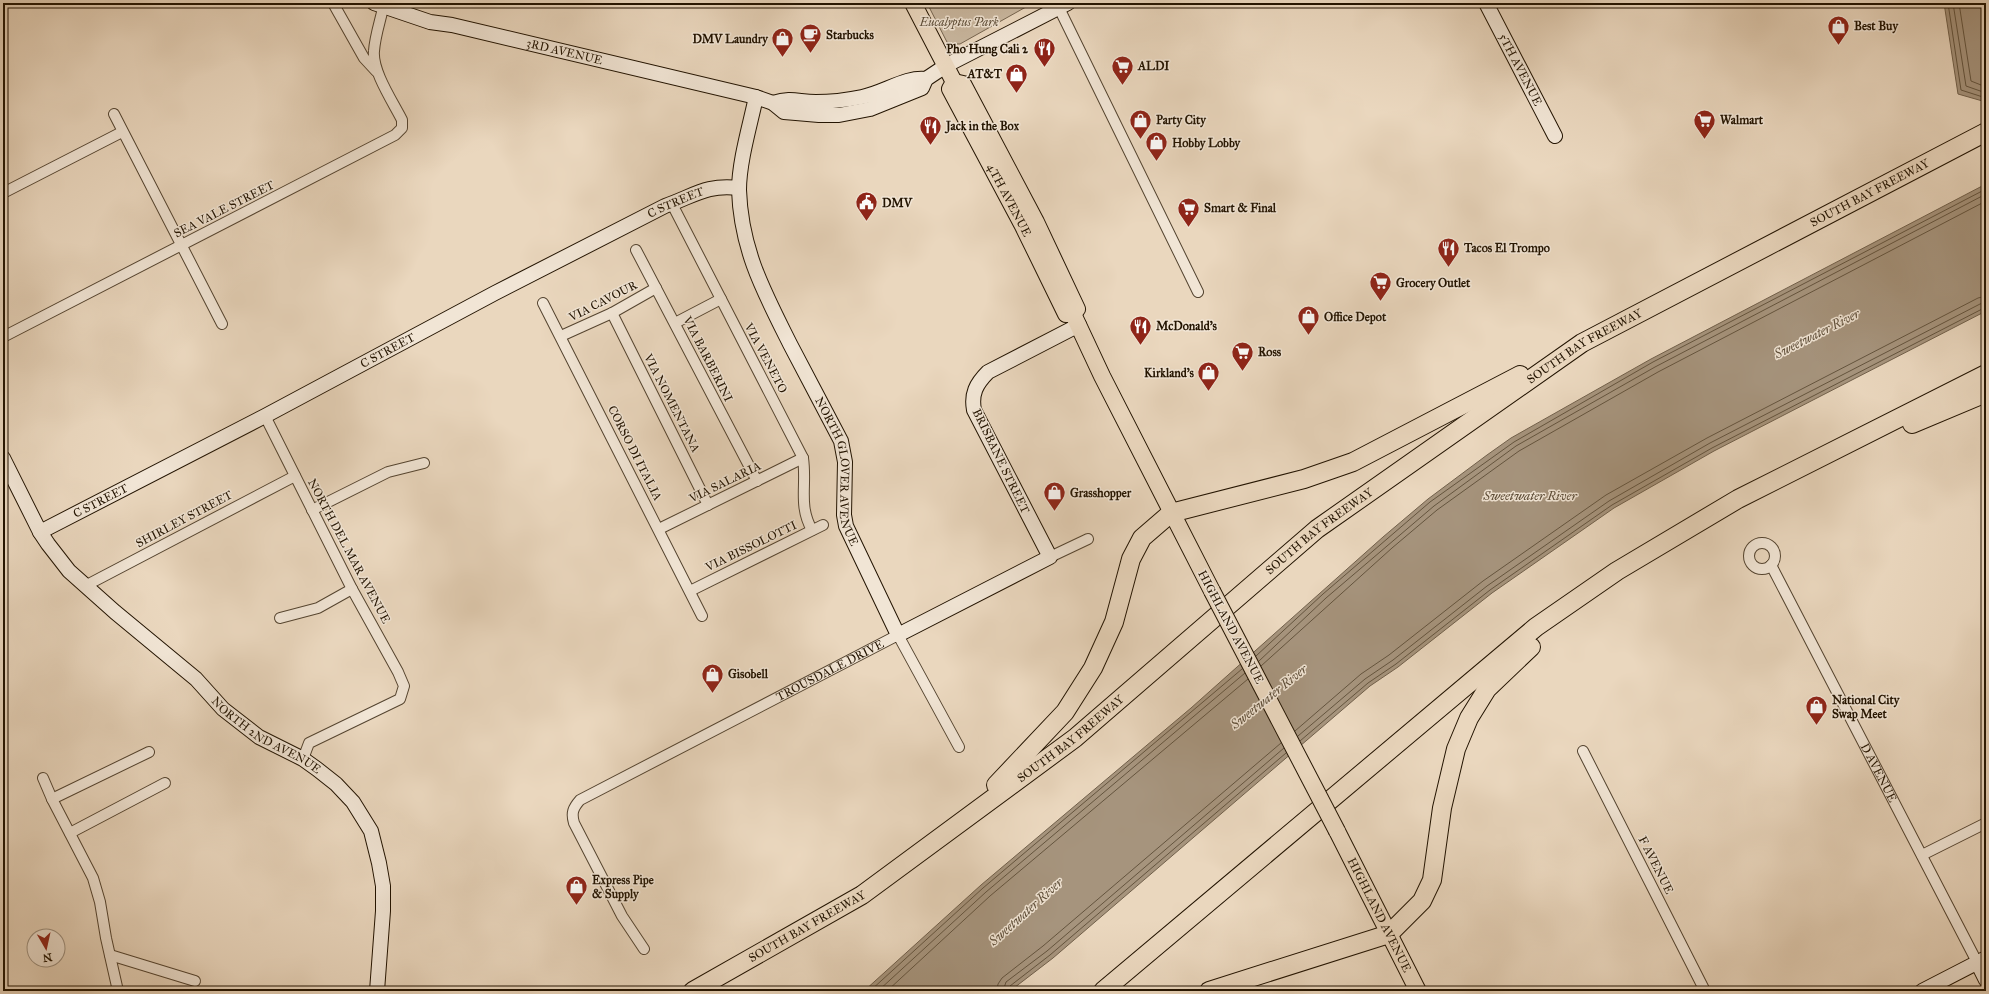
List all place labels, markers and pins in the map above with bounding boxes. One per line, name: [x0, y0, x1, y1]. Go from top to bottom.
shop icon: Best Buy: [1825, 13, 1851, 46]
place label: Best Buy: [1854, 19, 1899, 34]
cafe icon: Starbucks: [798, 22, 824, 55]
shop icon: DMV Laundry: [770, 26, 796, 59]
place label: Starbucks: [826, 28, 875, 42]
place label: DMV Laundry: [692, 32, 769, 47]
restaurant icon: Pho Hung Cali 2: [1031, 36, 1057, 69]
place label: Pho Hung Cali 2: [946, 42, 1029, 57]
supermarket icon: ALDI: [1109, 53, 1135, 86]
place label: ALDI: [1137, 59, 1170, 73]
shop icon: AT&T: [1004, 61, 1030, 94]
place label: AT&T: [967, 67, 1003, 81]
shop icon: Party City: [1128, 107, 1154, 140]
supermarket icon: Walmart: [1692, 107, 1718, 140]
restaurant icon: Jack in the Box: [917, 113, 943, 146]
place label: Party City: [1156, 113, 1207, 128]
place label: Walmart: [1720, 113, 1764, 127]
place label: Jack in the Box: [944, 119, 1020, 134]
shop icon: Hobby Lobby: [1144, 130, 1170, 163]
place label: Hobby Lobby: [1172, 136, 1242, 151]
public building icon: DMV: [854, 190, 880, 223]
supermarket icon: Smart & Final: [1176, 195, 1202, 228]
place label: DMV: [882, 196, 914, 210]
place label: Smart & Final: [1204, 201, 1277, 215]
restaurant icon: Tacos El Trompo: [1436, 235, 1462, 268]
place label: Tacos El Trompo: [1463, 241, 1550, 256]
supermarket icon: Grocery Outlet: [1367, 270, 1393, 303]
place label: Grocery Outlet: [1396, 276, 1471, 291]
shop icon: Office Depot: [1295, 304, 1321, 337]
place label: Office Depot: [1324, 310, 1387, 325]
restaurant icon: McDonald's: [1127, 313, 1153, 346]
place label: McDonald's: [1156, 319, 1218, 333]
supermarket icon: Ross: [1229, 339, 1255, 372]
place label: Ross: [1258, 345, 1282, 359]
shop icon: Kirkland's: [1196, 360, 1222, 393]
place label: Kirkland's: [1144, 366, 1195, 380]
shop icon: Grasshopper: [1041, 480, 1067, 513]
place label: Grasshopper: [1070, 486, 1132, 501]
shop icon: Gisobell: [700, 661, 726, 694]
place label: Gisobell: [728, 667, 769, 681]
place label: National City Swap Meet: [1832, 693, 1901, 722]
shop icon: National City Swap Meet: [1804, 694, 1830, 727]
place label: Express Pipe & Supply: [592, 873, 654, 902]
shop icon: Express Pipe & Supply: [564, 874, 590, 907]

